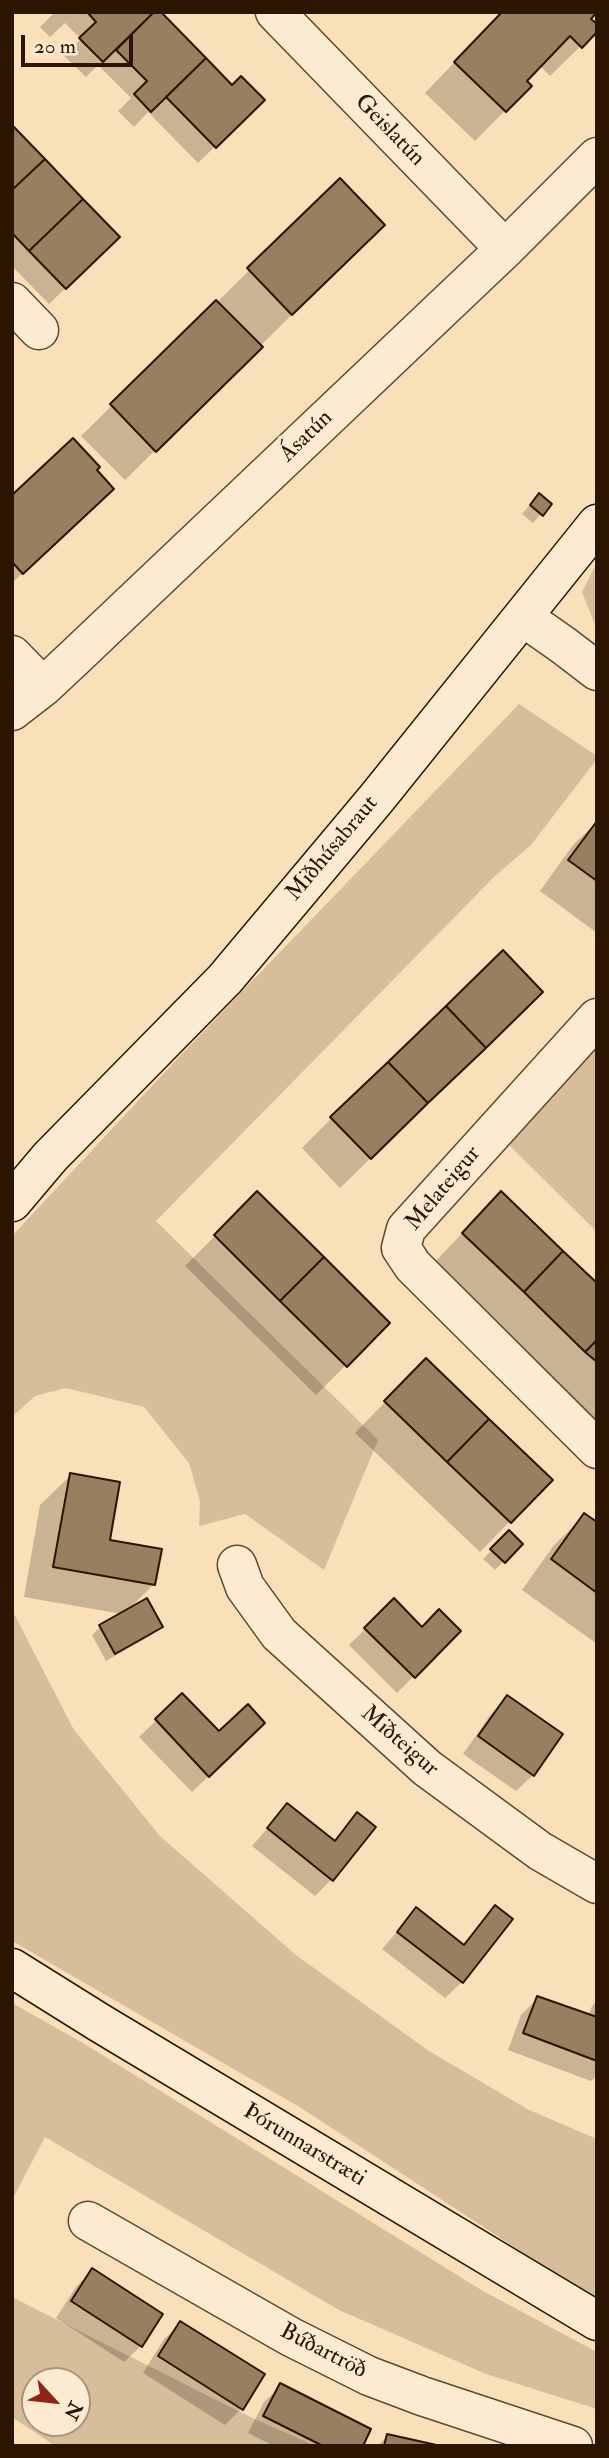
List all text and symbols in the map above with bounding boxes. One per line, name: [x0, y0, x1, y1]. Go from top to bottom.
scale bar: [24, 21, 136, 65]
text: 20 m: [34, 33, 76, 60]
street label: Geislatún: [348, 89, 430, 173]
street label: Ásatún: [275, 405, 339, 469]
street label: Miðhúsabraut: [281, 791, 385, 907]
street label: Melateigur: [401, 1141, 487, 1237]
street label: Miðteigur: [354, 1701, 444, 1783]
street label: Þórunnarstræti: [237, 2098, 371, 2194]
street label: Búðartröð: [275, 2318, 371, 2386]
north arrow: [21, 2367, 91, 2437]
text: N: [58, 2398, 87, 2424]

